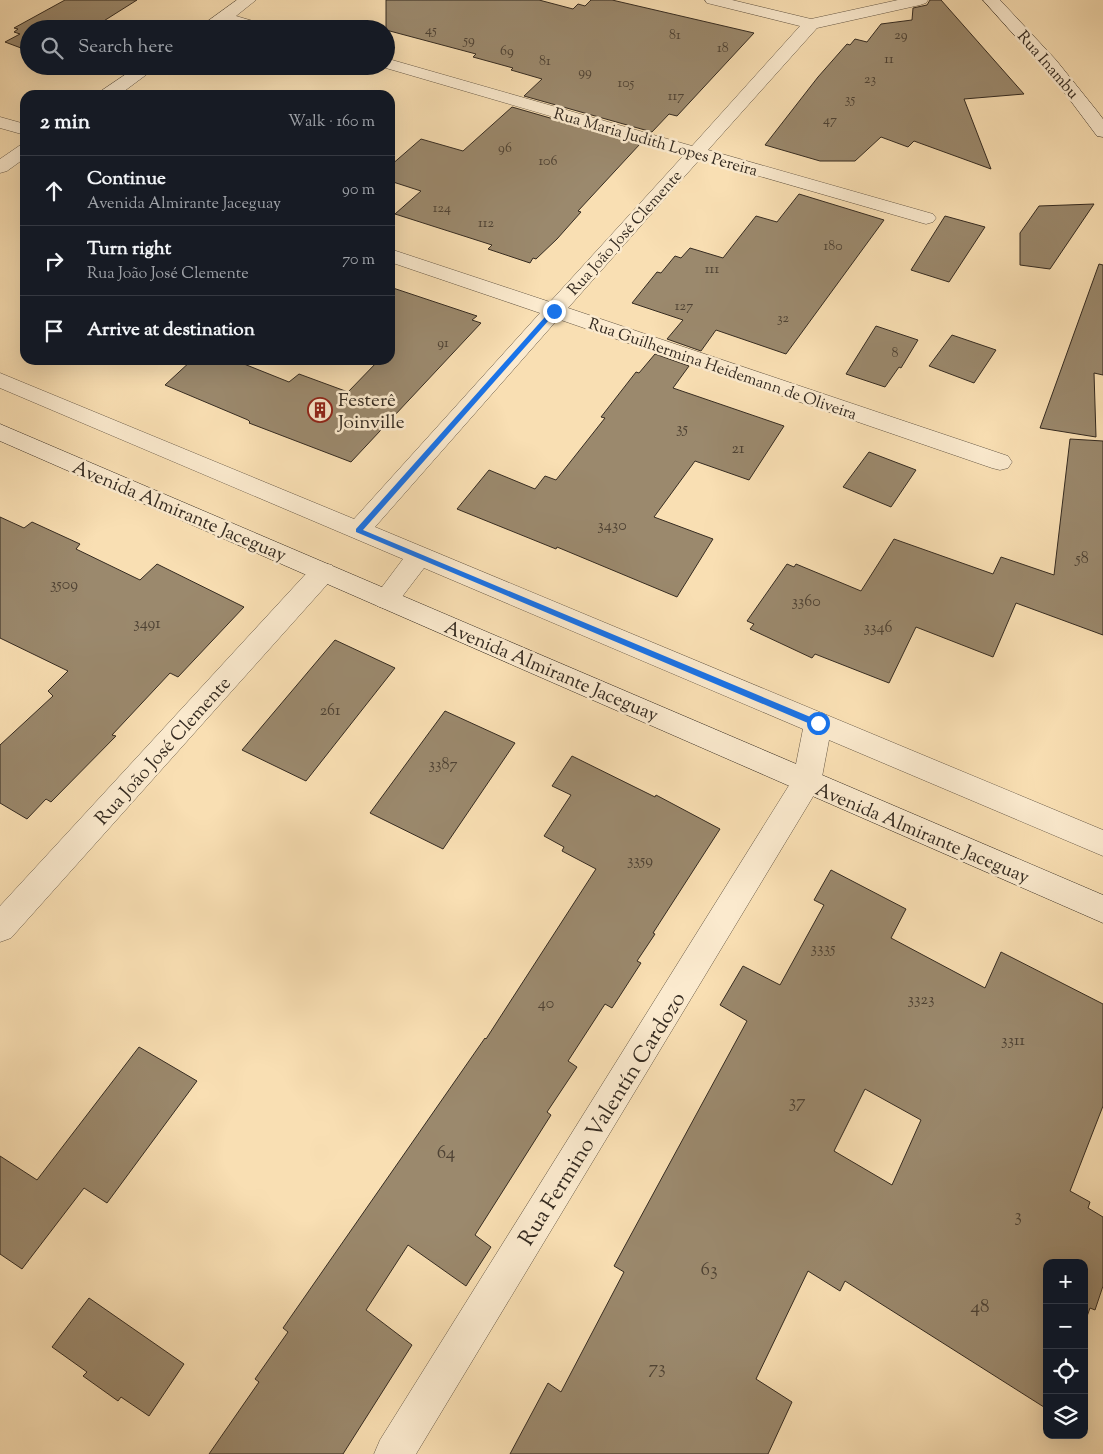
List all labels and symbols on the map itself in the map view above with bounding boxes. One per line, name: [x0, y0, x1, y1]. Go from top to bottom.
house number: 45: [425, 21, 437, 41]
house number: 81: [669, 26, 681, 46]
house number: 29: [894, 26, 908, 46]
street label: Rua Inambu: [1011, 26, 1083, 105]
house number: 59: [462, 31, 475, 51]
house number: 18: [717, 39, 729, 59]
house number: 69: [500, 42, 514, 62]
house number: 11: [884, 50, 894, 70]
house number: 81: [539, 52, 551, 72]
house number: 99: [578, 63, 592, 83]
house number: 23: [864, 70, 876, 90]
house number: 105: [618, 74, 635, 94]
house number: 117: [668, 87, 684, 107]
house number: 35: [845, 90, 855, 110]
street label: Rua Maria Judith Lopes Pereira: [551, 103, 761, 184]
house number: 47: [823, 111, 837, 131]
house number: 96: [498, 139, 512, 159]
house number: 106: [539, 152, 558, 172]
street label: Rua João José Clemente: [563, 166, 689, 301]
house number: 124: [433, 199, 451, 219]
house number: 112: [478, 214, 494, 234]
house number: 180: [823, 237, 843, 257]
house number: 111: [705, 260, 719, 280]
house number: 127: [675, 297, 693, 317]
route end: [543, 300, 566, 323]
house number: 32: [777, 309, 790, 329]
street label: Rua Guilhermina Heidemann de Oliveira: [585, 314, 860, 427]
house number: 91: [437, 334, 449, 354]
house number: 8: [892, 344, 899, 364]
place label: Festerê Joinville: [337, 388, 405, 437]
building icon: Festerê Joinville: [307, 397, 333, 423]
house number: 35: [676, 418, 688, 441]
house number: 21: [732, 438, 745, 461]
street label: Avenida Almirante Jaceguay: [68, 455, 291, 570]
house number: 3430: [597, 515, 627, 538]
house number: 58: [1074, 548, 1089, 571]
house number: 3509: [50, 574, 78, 597]
house number: 3360: [791, 591, 821, 614]
house number: 3491: [133, 613, 161, 636]
street label: Avenida Almirante Jaceguay: [440, 615, 663, 730]
house number: 3346: [864, 617, 892, 640]
street label: Rua João José Clemente: [90, 671, 238, 832]
house number: 261: [320, 700, 341, 723]
route start: [807, 712, 830, 735]
house number: 3387: [429, 754, 457, 777]
street label: Avenida Almirante Jaceguay: [811, 777, 1034, 892]
house number: 3359: [627, 850, 653, 873]
house number: 3335: [811, 938, 836, 961]
street label: Rua Fermino Valentín Cardozo: [512, 986, 695, 1253]
house number: 3323: [908, 989, 934, 1012]
house number: 40: [538, 993, 554, 1016]
house number: 3311: [1001, 1030, 1025, 1053]
house number: 37: [788, 1089, 806, 1116]
house number: 64: [437, 1140, 456, 1167]
house number: 3: [1014, 1203, 1022, 1230]
house number: 63: [700, 1257, 718, 1284]
house number: 48: [970, 1294, 990, 1321]
house number: 73: [648, 1355, 666, 1382]

